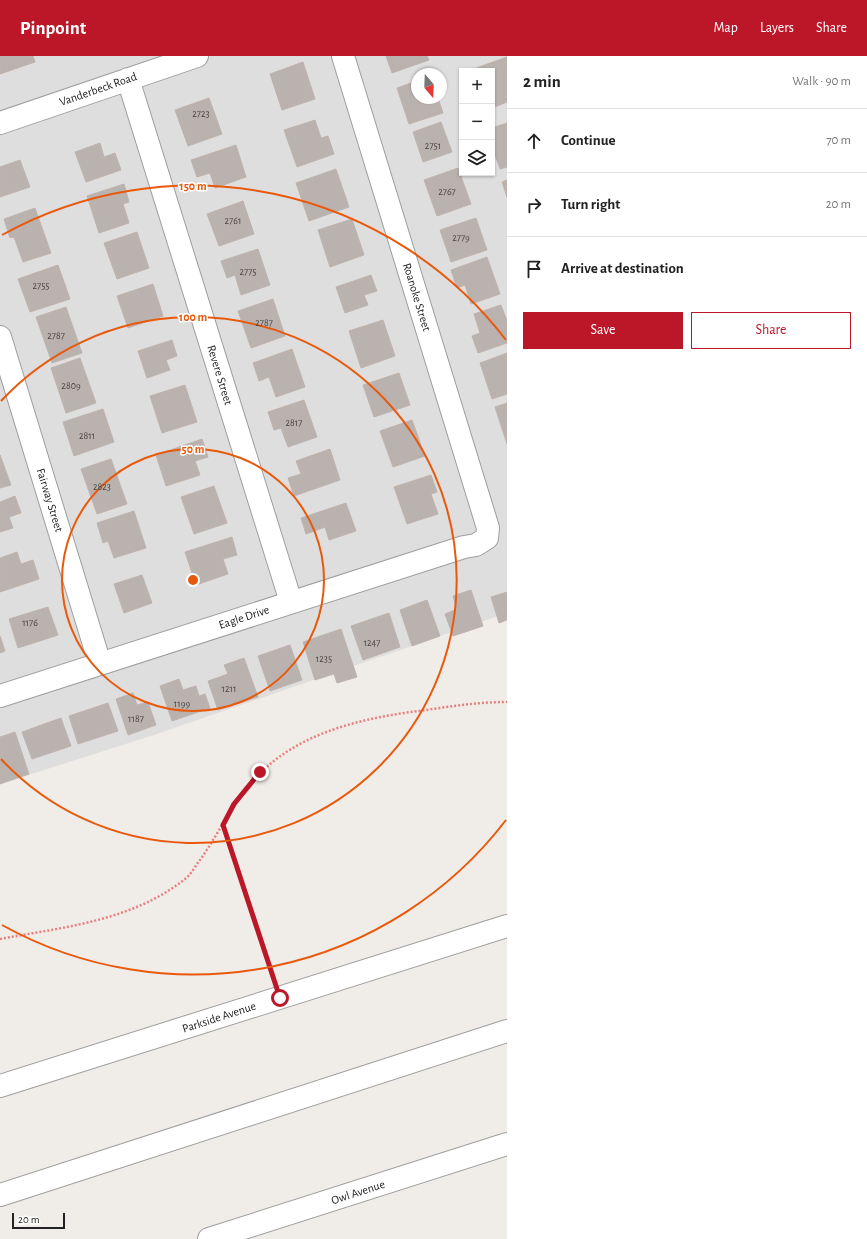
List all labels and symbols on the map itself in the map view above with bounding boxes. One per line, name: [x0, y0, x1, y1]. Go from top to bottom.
north arrow: [411, 68, 447, 104]
street label: Vanderbeck Road: [58, 70, 138, 108]
house number: 2723: [192, 109, 210, 119]
house number: 2751: [425, 141, 441, 151]
text: 150 m: [179, 180, 207, 192]
house number: 2767: [438, 187, 456, 197]
house number: 2761: [225, 216, 241, 226]
house number: 2779: [452, 233, 470, 243]
street label: Roanoke Street: [401, 261, 433, 333]
house number: 2775: [239, 267, 257, 277]
house number: 2755: [32, 281, 50, 291]
text: 100 m: [179, 311, 207, 323]
house number: 2787: [255, 318, 273, 328]
house number: 2787: [47, 331, 65, 341]
street label: Revere Street: [205, 344, 235, 406]
house number: 2809: [61, 381, 81, 391]
house number: 2817: [286, 418, 302, 428]
house number: 2811: [79, 431, 95, 441]
text: 50 m: [182, 443, 205, 455]
street label: Fairway Street: [34, 467, 65, 534]
house number: 2823: [93, 482, 111, 492]
centre of rings: [186, 573, 200, 587]
street label: Eagle Drive: [217, 603, 271, 631]
house number: 1176: [22, 618, 38, 628]
house number: 1247: [364, 638, 380, 648]
house number: 1235: [316, 654, 332, 664]
house number: 1211: [222, 684, 236, 694]
house number: 1199: [174, 699, 190, 709]
house number: 1187: [128, 714, 144, 724]
route end: [251, 763, 269, 781]
route start: [271, 989, 289, 1007]
street label: Parkside Avenue: [181, 999, 257, 1035]
street label: Owl Avenue: [330, 1178, 386, 1206]
scale bar: [12, 1211, 65, 1230]

